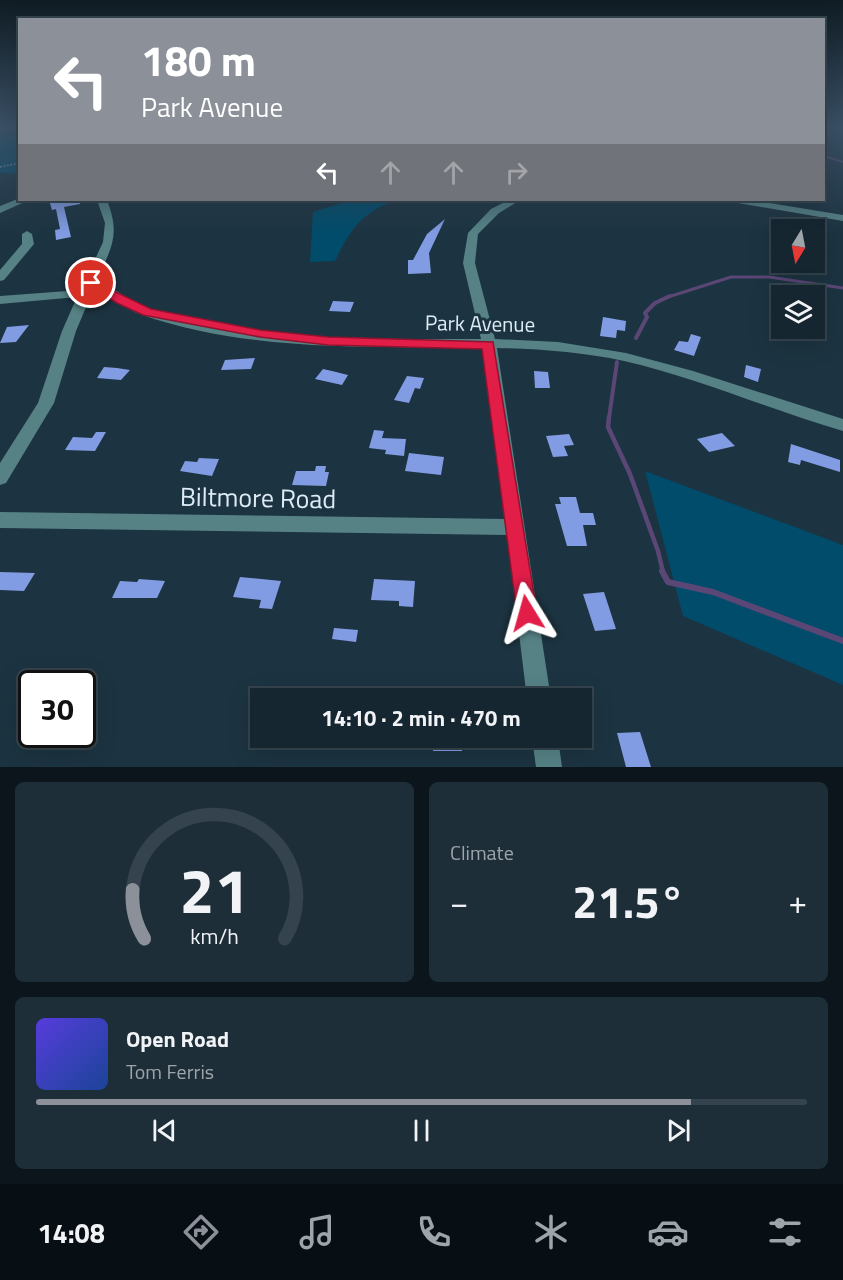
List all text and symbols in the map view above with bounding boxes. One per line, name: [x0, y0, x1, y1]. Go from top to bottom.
text: 180 m: [141, 28, 256, 92]
icon: left: [42, 42, 120, 120]
text: Park Avenue: [141, 86, 283, 127]
icon: left: [311, 156, 344, 189]
icon: ahead: [374, 156, 407, 189]
icon: ahead: [437, 156, 470, 189]
icon: right: [500, 156, 533, 189]
north arrow: [771, 219, 825, 273]
map controls: [771, 219, 825, 339]
pin: [65, 257, 116, 308]
icon: arrive: [74, 266, 107, 299]
button: layers: [771, 285, 825, 339]
street label: Park Avenue: [424, 306, 536, 340]
street label: Biltmore Road: [180, 477, 336, 518]
position arrow: [495, 581, 559, 645]
speed limit sign: 30: [18, 670, 96, 748]
text: 14:10 · 2 min · 470 m: [321, 701, 521, 735]
text: Climate: [450, 837, 514, 868]
text: 21: [180, 842, 249, 937]
text: 21.5°: [572, 867, 685, 935]
text: −: [450, 877, 468, 927]
text: +: [789, 877, 807, 927]
text: km/h: [190, 920, 239, 952]
text: Open Road: [126, 1022, 229, 1056]
text: Tom Ferris: [126, 1056, 214, 1087]
icon: previous: [148, 1114, 181, 1147]
icon: pause: [405, 1114, 438, 1147]
icon: next: [662, 1114, 695, 1147]
icon: directions: [180, 1211, 222, 1253]
icon: music: [296, 1211, 338, 1253]
icon: phone: [413, 1211, 455, 1253]
icon: climate: [530, 1211, 572, 1253]
icon: car: [647, 1211, 689, 1253]
icon: filters: [764, 1211, 806, 1253]
text: 14:08: [37, 1212, 105, 1253]

